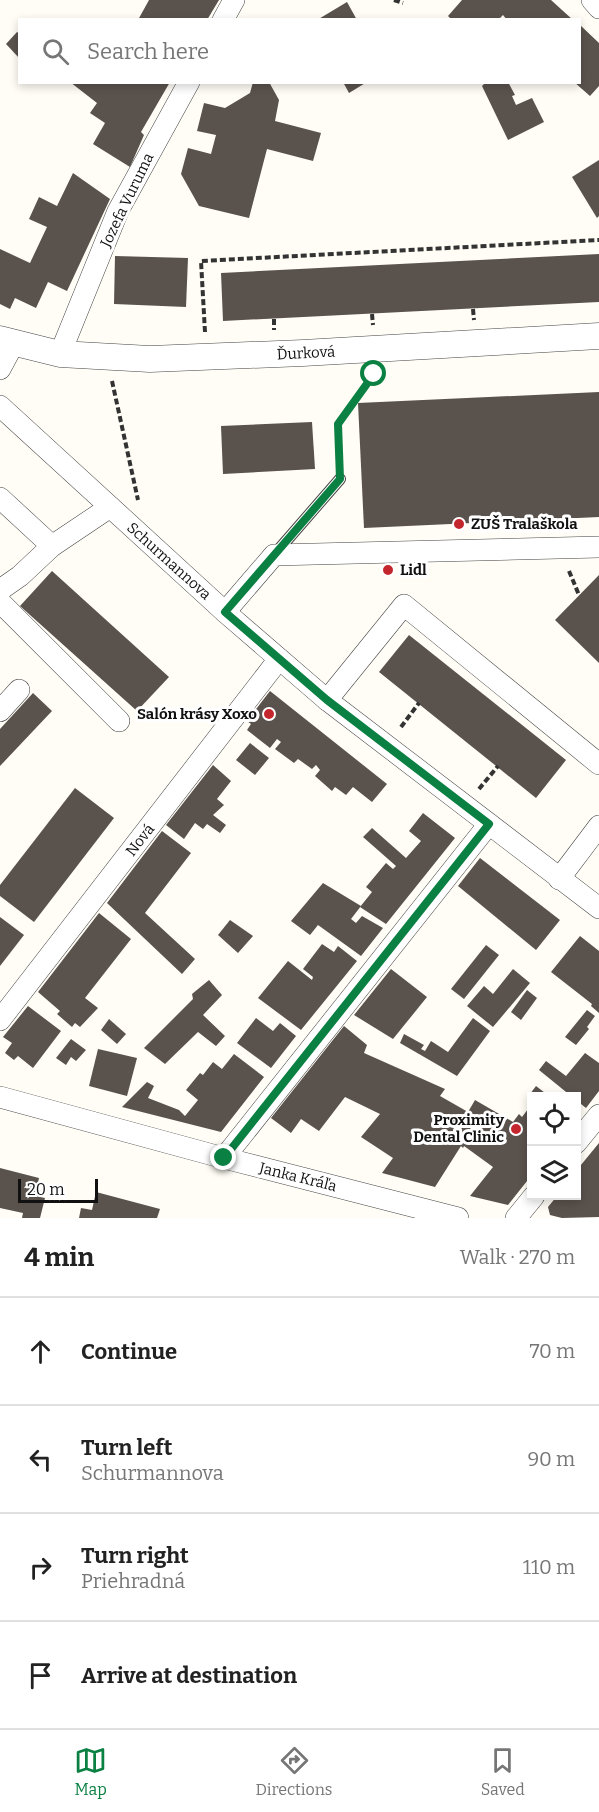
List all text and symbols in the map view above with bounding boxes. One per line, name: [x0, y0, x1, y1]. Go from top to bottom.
search box: [18, 18, 581, 84]
icon: search: [39, 35, 72, 68]
text: Search here: [87, 38, 209, 65]
street label: Jozefa Vuruma: [96, 150, 158, 251]
street label: Ďurková: [276, 342, 336, 364]
route start: [360, 360, 386, 386]
place label: ZUŠ Tralaškola: [471, 514, 578, 533]
marker: ZUŠ Tralaškola: [452, 517, 466, 531]
street label: Schurmannova: [123, 519, 215, 603]
place label: Lidl: [400, 561, 427, 579]
marker: Lidl: [381, 563, 395, 577]
place label: Salón krásy Xoxo: [137, 705, 257, 723]
marker: Salón krásy Xoxo: [262, 707, 276, 721]
street label: Nová: [122, 820, 158, 860]
map controls: [527, 1092, 581, 1200]
button: locate: [527, 1092, 581, 1146]
place label: Proximity Dental Clinic: [413, 1111, 505, 1146]
marker: Proximity Dental Clinic: [509, 1122, 523, 1136]
route end: [210, 1144, 236, 1170]
button: layers: [527, 1146, 581, 1200]
street label: Janka Kráľa: [257, 1158, 339, 1195]
scale bar: [18, 1176, 98, 1204]
text: 20 m: [27, 1180, 64, 1199]
text: 4 min: [24, 1242, 94, 1273]
text: Walk · 270 m: [460, 1245, 575, 1269]
icon: ahead: [24, 1335, 57, 1368]
text: Continue: [81, 1338, 177, 1365]
text: 70 m: [529, 1339, 575, 1363]
text: Turn left: [81, 1434, 173, 1461]
icon: left: [24, 1443, 57, 1476]
text: 90 m: [527, 1447, 575, 1471]
text: Schurmannova: [81, 1461, 224, 1485]
text: Turn right: [81, 1542, 189, 1569]
icon: right: [24, 1551, 57, 1584]
text: 110 m: [523, 1555, 575, 1579]
text: Priehradná: [81, 1569, 185, 1593]
icon: arrive: [24, 1659, 57, 1692]
text: Arrive at destination: [81, 1662, 297, 1689]
tab: Map: [74, 1744, 107, 1799]
tab: Directions: [256, 1744, 333, 1799]
tab: Saved: [481, 1744, 525, 1799]

